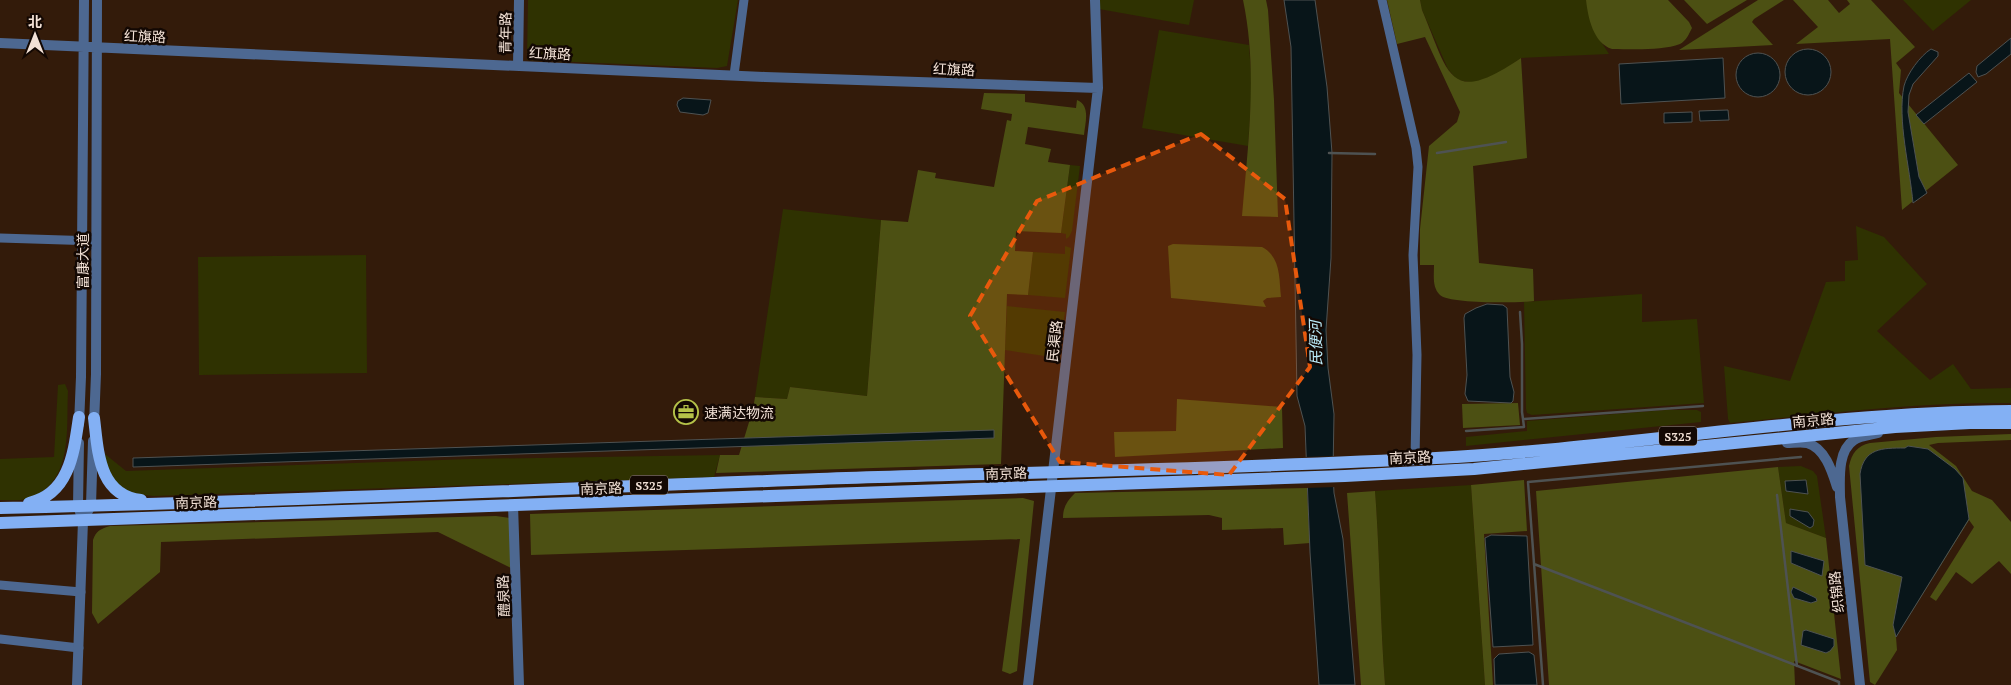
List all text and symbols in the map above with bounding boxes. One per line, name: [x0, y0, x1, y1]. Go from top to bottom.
north arrow: [10, 10, 60, 60]
text: 北: [28, 12, 42, 31]
street label: 青年路: [495, 12, 515, 54]
street label: 红旗路: [124, 26, 166, 46]
street label: 红旗路: [529, 42, 571, 64]
street label: 红旗路: [933, 59, 975, 79]
street label: 富康大道: [73, 233, 92, 289]
water label: 民便河: [1305, 317, 1325, 366]
street label: 民渠路: [1042, 319, 1066, 363]
office icon: 速满达物流: [673, 399, 699, 425]
place label: 速满达物流: [704, 403, 774, 422]
street label: 南京路: [1791, 409, 1835, 431]
road number: S325: [1659, 426, 1697, 446]
street label: 南京路: [1389, 446, 1431, 468]
street label: 南京路: [985, 463, 1027, 483]
road number: S325: [630, 476, 668, 494]
street label: 南京路: [580, 478, 622, 498]
street label: 南京路: [175, 492, 217, 512]
street label: 织锦路: [1824, 570, 1848, 614]
street label: 醴泉路: [493, 575, 513, 617]

